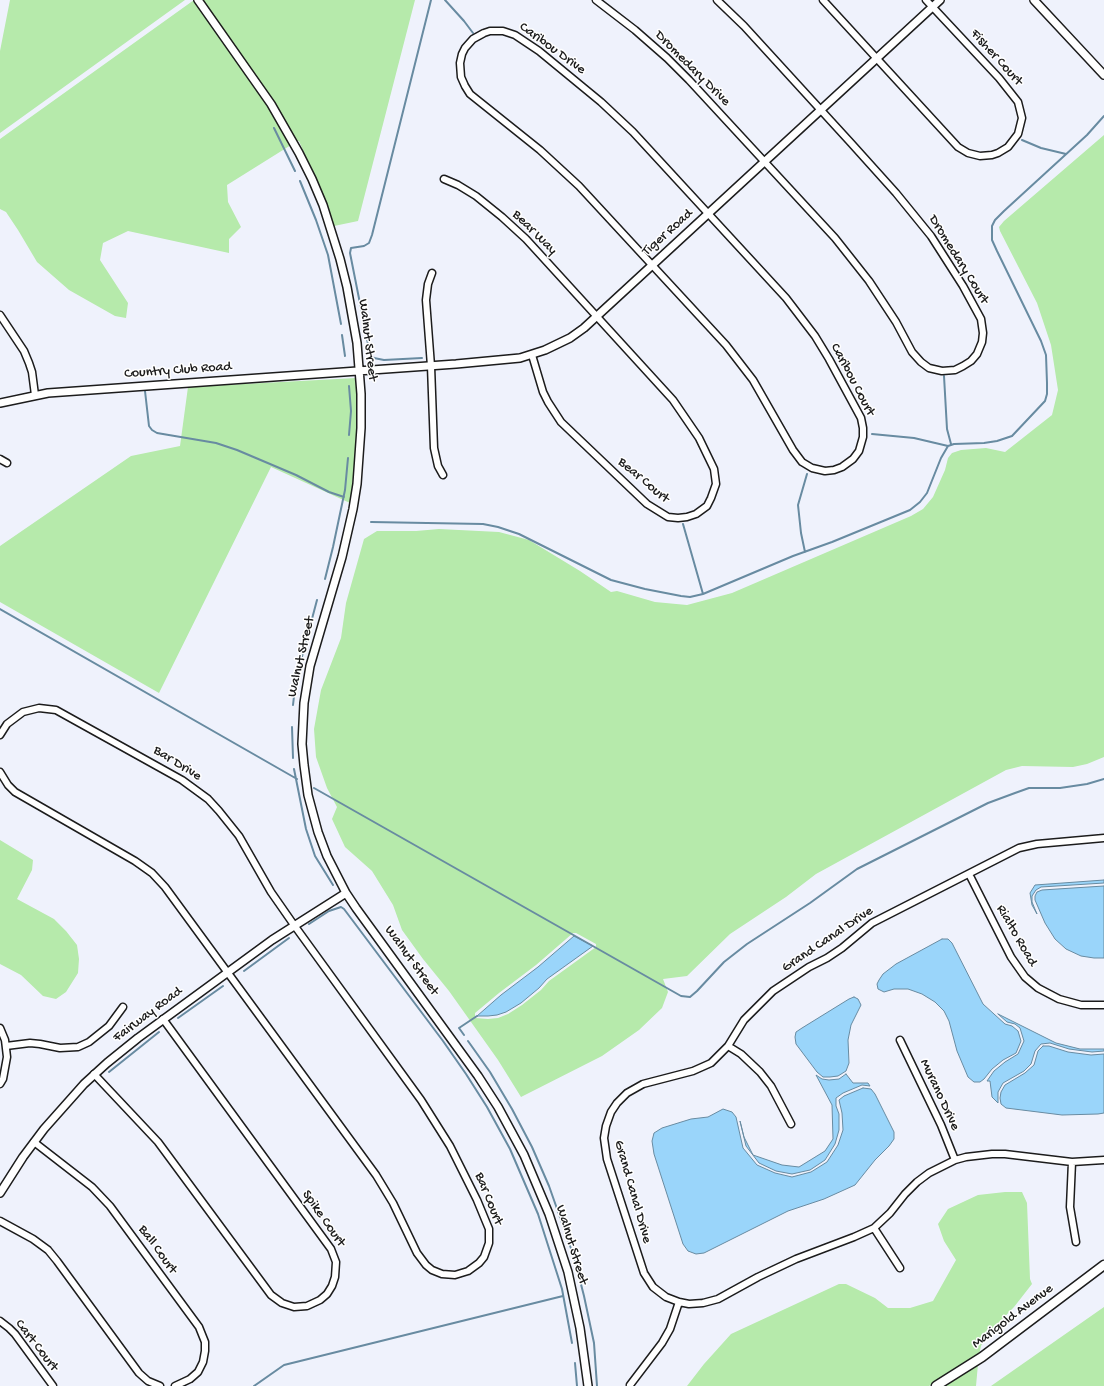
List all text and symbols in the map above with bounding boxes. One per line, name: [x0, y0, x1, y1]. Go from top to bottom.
street label: Caribou Drive: [515, 19, 589, 79]
street label: Fisher Court: [966, 26, 1026, 90]
street label: Dromedary Drive: [651, 28, 733, 110]
street label: Tiger Road: [639, 206, 697, 260]
street label: Bear Way: [508, 207, 560, 259]
street label: Dromedary Court: [924, 212, 992, 308]
street label: Walnut Street: [354, 298, 380, 382]
street label: Caribou Court: [826, 341, 878, 419]
street label: Country Club Road: [124, 359, 232, 383]
street label: Bear Court: [614, 454, 672, 508]
street label: Walnut Street: [285, 615, 319, 699]
street label: Bar Drive: [150, 743, 204, 785]
street label: Rialto Road: [992, 902, 1040, 970]
street label: Grand Canal Drive: [779, 903, 877, 977]
street label: Walnut Street: [380, 923, 442, 999]
street label: Fairway Road: [110, 984, 186, 1046]
street label: Murano Drive: [915, 1057, 963, 1133]
street label: Grand Canal Drive: [609, 1139, 655, 1245]
street label: Bar Court: [470, 1170, 506, 1228]
street label: Spike Court: [297, 1187, 349, 1251]
street label: Walnut Street: [551, 1203, 591, 1287]
street label: Ball Court: [134, 1222, 180, 1278]
street label: Marigold Avenue: [969, 1281, 1057, 1353]
street label: Cart Court: [10, 1317, 62, 1375]

